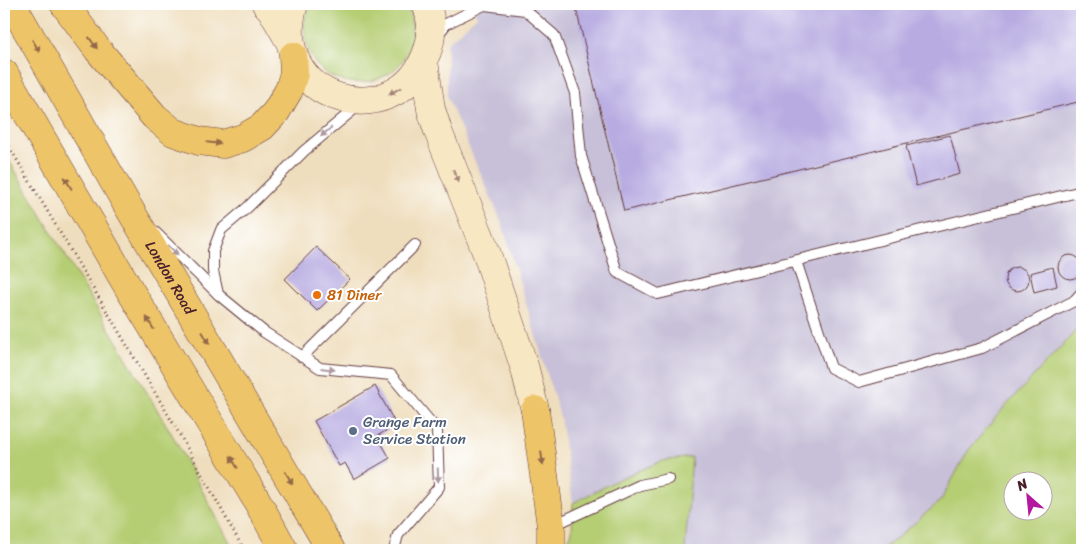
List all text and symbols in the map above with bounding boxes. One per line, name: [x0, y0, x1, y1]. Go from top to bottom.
one-way arrow: [87, 36, 98, 49]
one-way arrow: [32, 39, 41, 53]
one-way arrow: [389, 86, 402, 95]
one-way arrow: [320, 127, 333, 138]
one-way arrow: [206, 139, 222, 147]
one-way arrow: [453, 169, 461, 183]
one-way arrow: [63, 177, 72, 190]
street label: London Road: [138, 236, 203, 321]
one-way arrow: [167, 244, 179, 256]
place label: 81 Diner: [327, 282, 382, 308]
marker: 81 Diner: [311, 289, 323, 301]
one-way arrow: [145, 317, 154, 330]
one-way arrow: [202, 330, 210, 345]
one-way arrow: [321, 365, 337, 373]
place label: Grange Farm Service Station: [363, 409, 466, 452]
marker: Grange Farm Service Station: [347, 425, 359, 437]
one-way arrow: [538, 450, 546, 466]
one-way arrow: [230, 456, 239, 469]
one-way arrow: [435, 467, 443, 483]
one-way arrow: [284, 471, 293, 484]
text: N: [1011, 471, 1033, 499]
north arrow: [1004, 472, 1054, 522]

